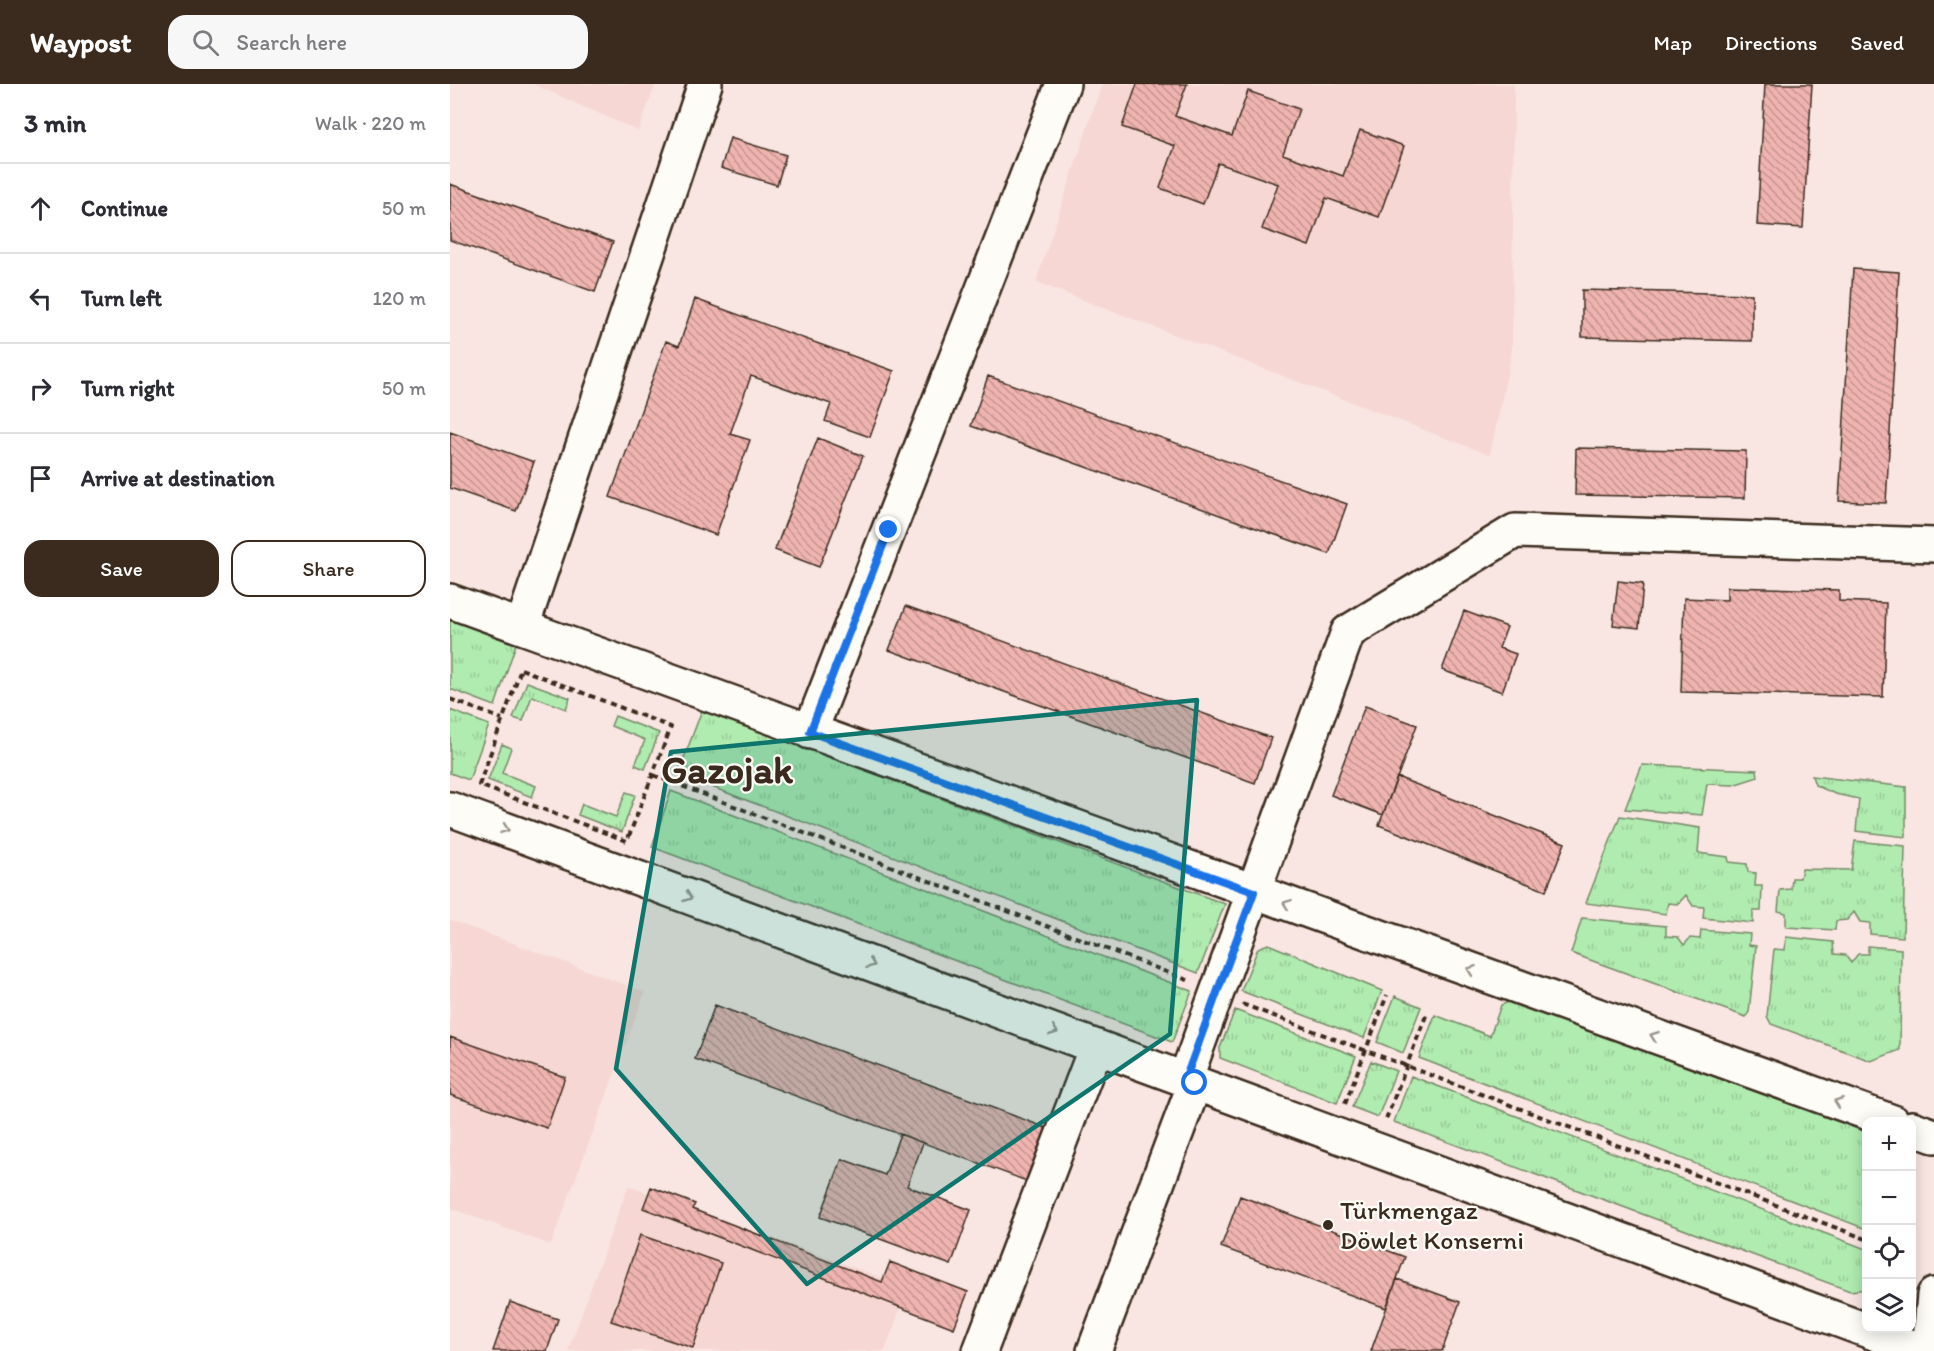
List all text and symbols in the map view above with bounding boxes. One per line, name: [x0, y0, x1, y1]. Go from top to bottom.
search box: [168, 15, 588, 69]
text: Waypost: [30, 25, 132, 59]
icon: search: [189, 26, 222, 59]
text: Search here: [237, 29, 347, 56]
text: Map: [1654, 30, 1692, 55]
text: Directions: [1725, 30, 1817, 55]
text: Saved: [1850, 30, 1904, 55]
text: 3 min: [24, 107, 86, 139]
text: Walk · 220 m: [315, 111, 426, 135]
icon: ahead: [24, 192, 57, 225]
text: Continue: [81, 195, 168, 222]
text: 50 m: [382, 196, 426, 220]
icon: left: [24, 282, 57, 315]
text: Turn left: [81, 285, 162, 312]
text: 120 m: [373, 286, 426, 310]
icon: right: [24, 372, 57, 405]
text: Turn right: [81, 375, 175, 402]
text: 50 m: [382, 376, 426, 400]
icon: arrive: [24, 462, 57, 495]
text: Arrive at destination: [81, 465, 275, 492]
route end: [875, 516, 901, 542]
button: Save: [24, 540, 219, 597]
button: Share: [231, 540, 426, 597]
district label: Gazojak: [661, 747, 793, 793]
one-way arrow: [499, 822, 510, 835]
one-way arrow: [682, 889, 693, 902]
one-way arrow: [1282, 898, 1293, 911]
one-way arrow: [865, 957, 876, 969]
one-way arrow: [1466, 964, 1476, 977]
one-way arrow: [1048, 1024, 1059, 1037]
one-way arrow: [1649, 1030, 1660, 1043]
route start: [1181, 1069, 1207, 1095]
one-way arrow: [1833, 1096, 1843, 1109]
map controls: [1862, 1117, 1916, 1333]
button: +: [1862, 1117, 1916, 1171]
button: −: [1862, 1171, 1916, 1225]
place label: Türkmengaz Döwlet Konserni: [1340, 1194, 1524, 1256]
marker: Türkmengaz Döwlet Konserni: [1321, 1218, 1335, 1232]
button: locate: [1862, 1225, 1916, 1279]
button: layers: [1862, 1279, 1916, 1333]

